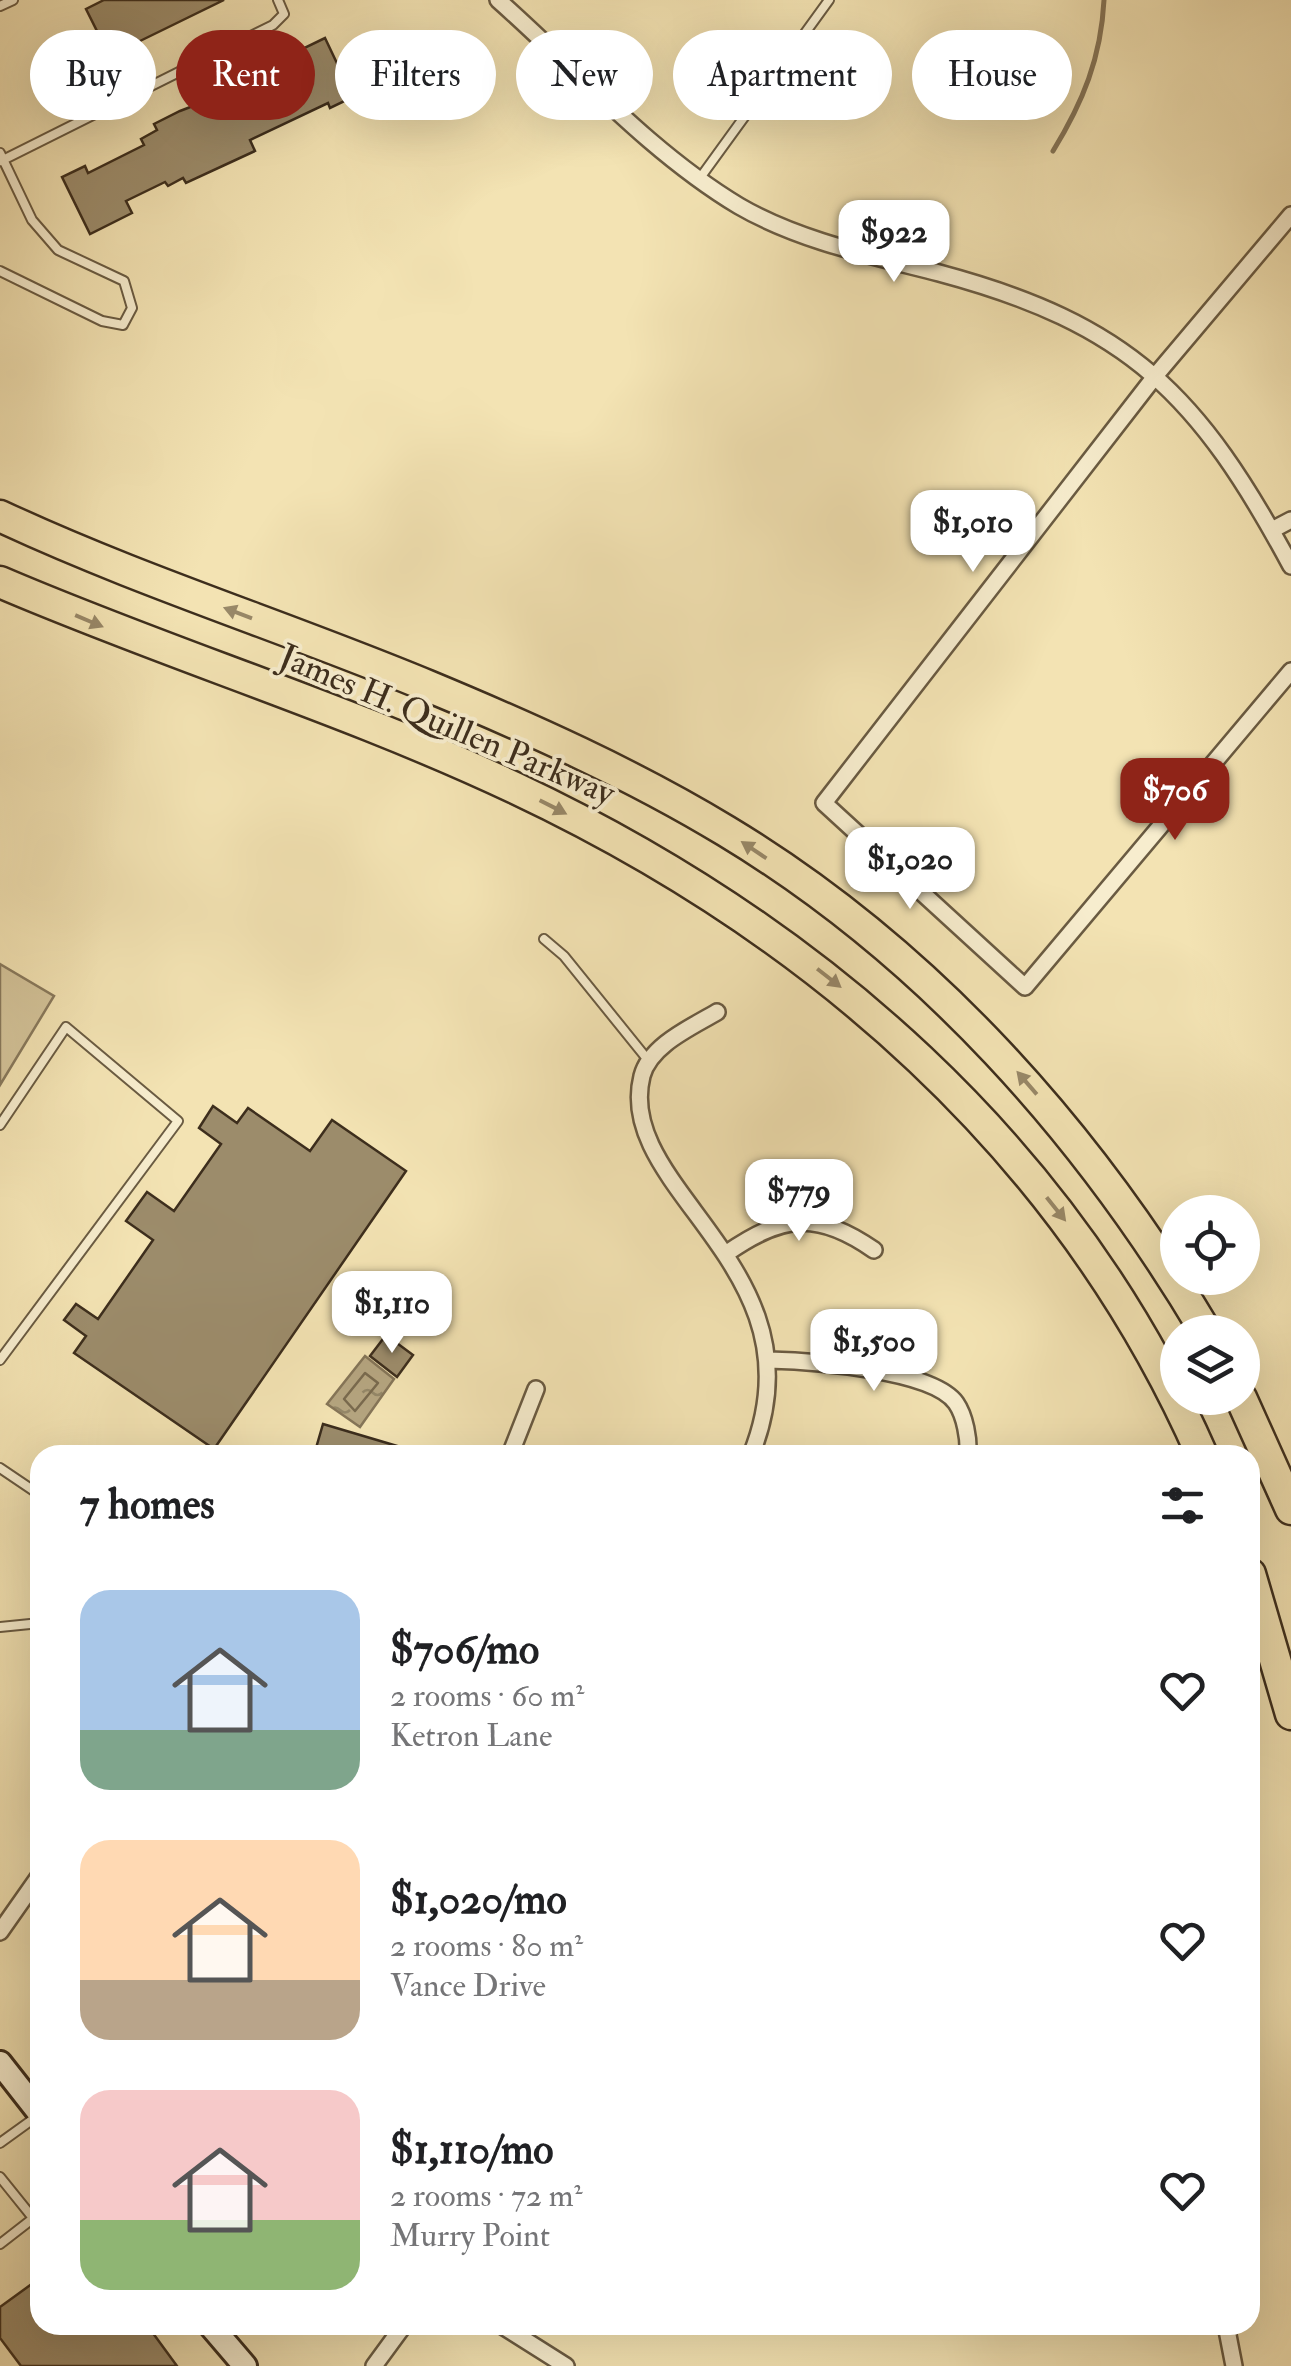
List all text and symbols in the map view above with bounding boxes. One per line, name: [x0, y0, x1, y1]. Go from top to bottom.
chip: Buy: [30, 30, 156, 120]
chip: Rent: [176, 30, 315, 120]
chip: Filters: [335, 30, 496, 120]
chip: New: [516, 30, 653, 120]
chip: Apartment: [673, 30, 892, 120]
chip: House: [912, 30, 1072, 120]
pin: $922: [835, 200, 953, 285]
text: $922: [861, 212, 927, 252]
pin: $1,010: [892, 490, 1054, 575]
text: $1,010: [933, 502, 1013, 542]
one-way arrow: [222, 604, 252, 620]
one-way arrow: [75, 613, 104, 629]
street label: James H. Quillen Parkway: [271, 634, 622, 816]
pin: $706: [1116, 758, 1234, 843]
text: $706: [1142, 770, 1208, 810]
one-way arrow: [539, 798, 568, 815]
pin: $1,020: [829, 827, 991, 912]
text: $1,020: [867, 839, 953, 879]
one-way arrow: [741, 841, 768, 860]
one-way arrow: [816, 967, 841, 988]
one-way arrow: [1017, 1071, 1039, 1096]
pin: $779: [740, 1159, 858, 1244]
text: $779: [767, 1171, 831, 1211]
map controls: [1160, 1195, 1260, 1415]
button: locate: [1160, 1195, 1260, 1295]
one-way arrow: [1045, 1197, 1066, 1222]
pin: $1,110: [311, 1271, 473, 1356]
text: $1,110: [354, 1283, 430, 1323]
pin: $1,500: [793, 1309, 955, 1394]
button: layers: [1160, 1315, 1260, 1415]
text: $1,500: [832, 1321, 916, 1361]
icon: filters: [1155, 1478, 1210, 1533]
text: 7 homes: [80, 1479, 215, 1531]
text: $706/mo: [390, 1624, 539, 1676]
icon: home: [160, 1630, 280, 1750]
icon: heart: [1155, 1663, 1210, 1718]
text: 2 rooms · 60 m²: [390, 1676, 584, 1716]
text: Ketron Lane: [390, 1716, 552, 1756]
text: $1,020/mo: [390, 1874, 567, 1926]
icon: home: [160, 1880, 280, 2000]
icon: heart: [1155, 1913, 1210, 1968]
text: 2 rooms · 80 m²: [390, 1926, 583, 1966]
text: Vance Drive: [390, 1966, 546, 2006]
text: $1,110/mo: [390, 2124, 554, 2176]
icon: home: [160, 2130, 280, 2250]
icon: heart: [1155, 2163, 1210, 2218]
text: 2 rooms · 72 m²: [390, 2176, 583, 2216]
text: Murry Point: [390, 2216, 550, 2256]

